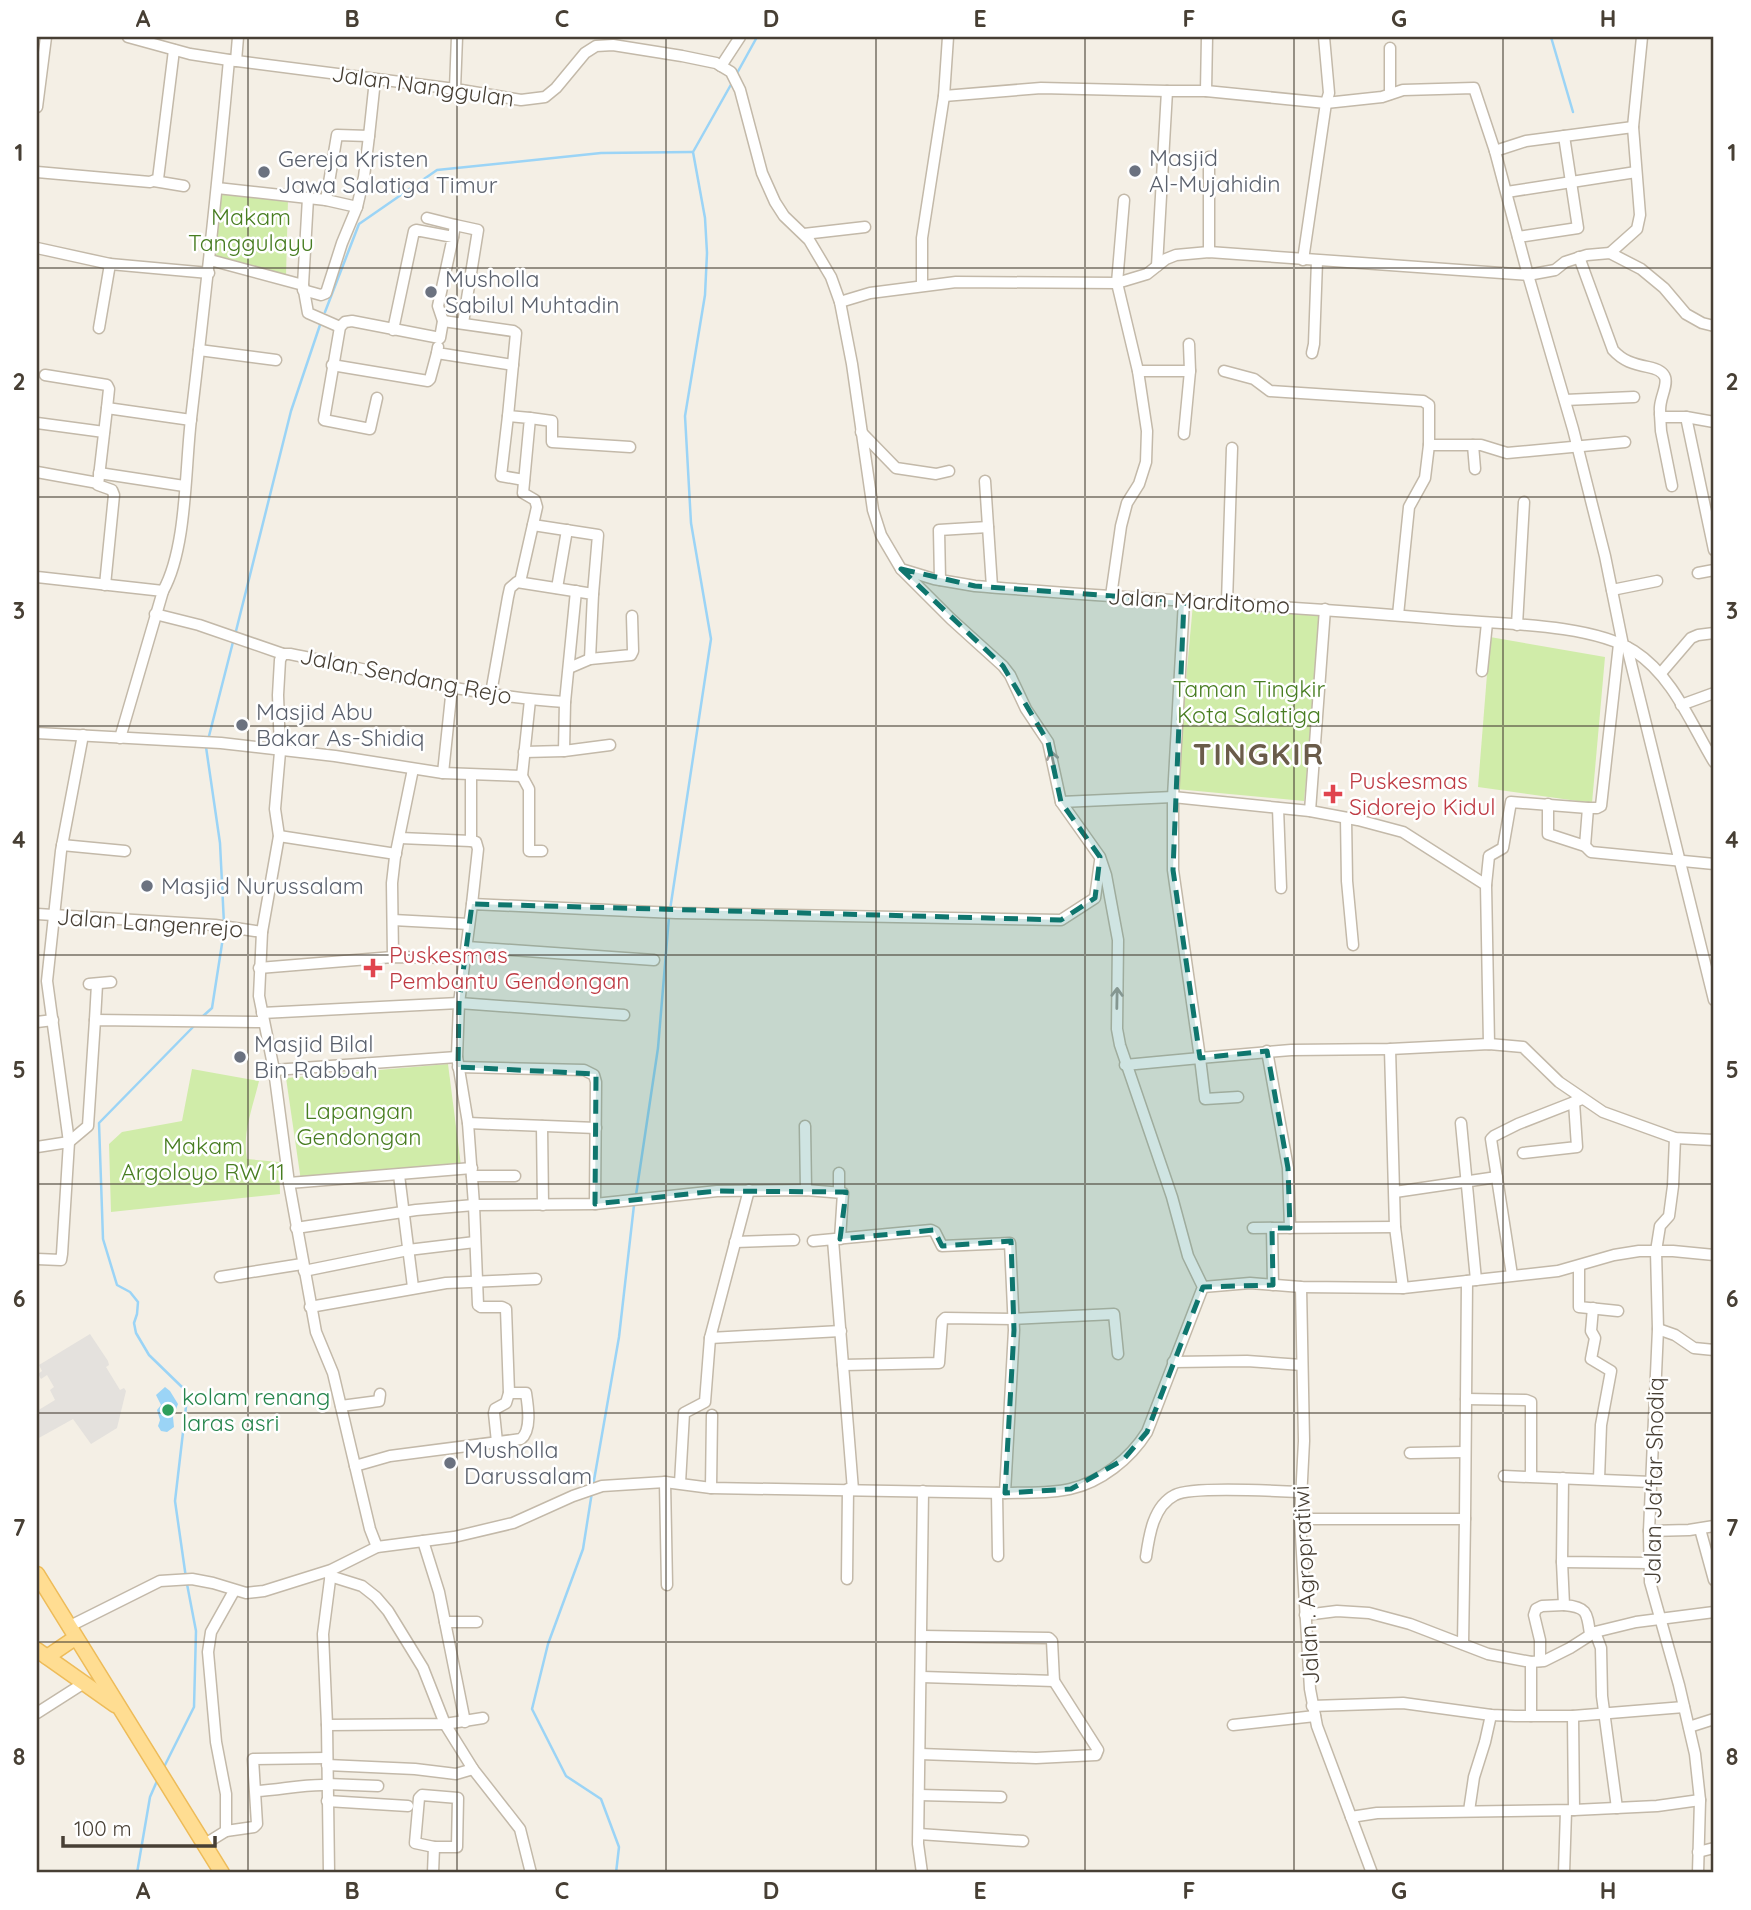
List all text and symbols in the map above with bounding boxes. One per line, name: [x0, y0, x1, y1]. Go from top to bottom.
text: A: [136, 4, 151, 33]
text: B: [344, 4, 360, 33]
text: C: [555, 4, 569, 33]
text: D: [763, 4, 779, 33]
text: E: [973, 4, 987, 33]
text: F: [1183, 4, 1195, 33]
text: G: [1391, 4, 1407, 33]
text: H: [1600, 4, 1616, 33]
street label: Jalan Nanggulan: [330, 58, 516, 113]
text: 1: [15, 138, 23, 167]
text: 1: [1728, 138, 1736, 167]
place label: Masjid Al-Mujahidin: [1149, 143, 1281, 198]
place label: Gereja Kristen Jawa Salatiga Timur: [278, 144, 498, 199]
marker: Masjid Al-Mujahidin: [1127, 163, 1143, 179]
marker: Gereja Kristen Jawa Salatiga Timur: [256, 164, 272, 180]
park label: Makam Tanggulayu: [188, 202, 314, 257]
place label: Musholla Sabilul Muhtadin: [445, 264, 620, 319]
marker: Musholla Sabilul Muhtadin: [423, 284, 439, 300]
text: 2: [12, 367, 26, 396]
text: 2: [1725, 367, 1739, 396]
street label: Jalan Marditomo: [1107, 581, 1291, 620]
text: 3: [13, 596, 25, 625]
text: 3: [1726, 596, 1738, 625]
street label: Jalan Sendang Rejo: [298, 641, 515, 710]
park label: Taman Tingkir Kota Salatiga: [1173, 674, 1325, 729]
place label: Masjid Abu Bakar As-Shidiq: [256, 697, 425, 752]
marker: Masjid Abu Bakar As-Shidiq: [234, 717, 250, 733]
district label: TINGKIR: [1193, 735, 1325, 773]
one-way arrow: [1046, 750, 1059, 773]
place label: Puskesmas Sidorejo Kidul: [1349, 766, 1496, 821]
marker: Puskesmas Sidorejo Kidul: [1323, 784, 1343, 804]
text: 4: [12, 825, 26, 854]
text: 4: [1725, 825, 1739, 854]
place label: Masjid Nurussalam: [161, 871, 364, 900]
marker: Masjid Nurussalam: [139, 878, 155, 894]
street label: Jalan Langenrejo: [56, 902, 244, 943]
place label: Puskesmas Pembantu Gendongan: [389, 940, 630, 995]
marker: Puskesmas Pembantu Gendongan: [363, 958, 383, 978]
one-way arrow: [1110, 986, 1124, 1009]
place label: Masjid Bilal Bin Rabbah: [254, 1029, 378, 1084]
marker: Masjid Bilal Bin Rabbah: [232, 1049, 248, 1065]
text: 5: [12, 1055, 26, 1084]
text: 5: [1725, 1055, 1739, 1084]
park label: Lapangan Gendongan: [297, 1096, 421, 1151]
park label: Makam Argoloyo RW 11: [121, 1131, 285, 1186]
text: 6: [13, 1284, 25, 1313]
text: 6: [1726, 1284, 1738, 1313]
street label: Jalan Ja'far Shodiq: [1637, 1377, 1670, 1585]
place label: kolam renang laras asri: [182, 1382, 330, 1437]
marker: kolam renang laras asri: [160, 1402, 176, 1418]
place label: Musholla Darussalam: [464, 1435, 592, 1490]
marker: Musholla Darussalam: [442, 1455, 458, 1471]
street label: Jalan . Agropratiwi: [1286, 1485, 1325, 1685]
text: 7: [13, 1513, 26, 1542]
text: 7: [1726, 1513, 1739, 1542]
text: 8: [13, 1742, 25, 1771]
text: 8: [1726, 1742, 1738, 1771]
scale bar: [63, 1805, 215, 1849]
text: 100 m: [74, 1815, 132, 1841]
text: A: [136, 1876, 151, 1905]
text: B: [344, 1876, 360, 1905]
text: C: [555, 1876, 569, 1905]
text: D: [763, 1876, 779, 1905]
text: E: [973, 1876, 987, 1905]
text: F: [1183, 1876, 1195, 1905]
text: G: [1391, 1876, 1407, 1905]
text: H: [1600, 1876, 1616, 1905]

